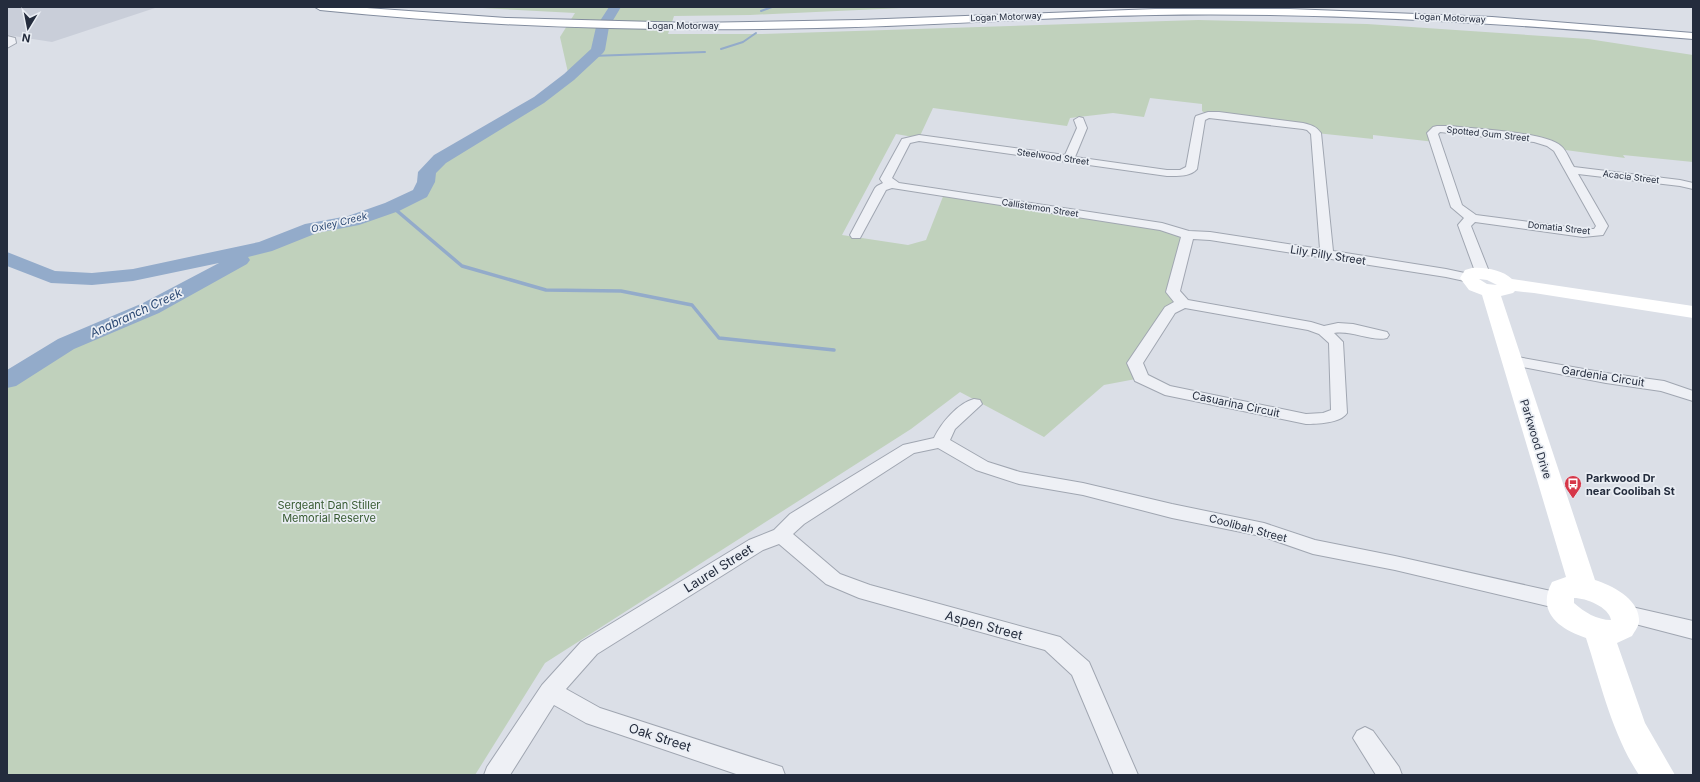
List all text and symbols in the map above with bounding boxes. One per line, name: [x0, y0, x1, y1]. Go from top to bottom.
north arrow: [8, 8, 48, 48]
street label: Logan Motorway: [970, 10, 1042, 23]
street label: Logan Motorway: [1414, 10, 1486, 25]
street label: Logan Motorway: [647, 20, 719, 31]
text: N: [21, 30, 32, 45]
street label: Spotted Gum Street: [1446, 124, 1530, 143]
street label: Steelwood Street: [1016, 146, 1090, 167]
street label: Acacia Street: [1602, 168, 1660, 185]
street label: Callistemon Street: [1001, 196, 1079, 219]
water label: Oxley Creek: [310, 209, 369, 235]
street label: Domatia Street: [1527, 219, 1591, 236]
street label: Lily Pilly Street: [1289, 242, 1367, 268]
water label: Anabranch Creek: [87, 285, 185, 341]
street label: Gardenia Circuit: [1561, 363, 1646, 390]
street label: Casuarina Circuit: [1191, 388, 1281, 420]
street label: Parkwood Drive: [1517, 397, 1555, 481]
place label: Parkwood Dr near Coolibah St: [1586, 471, 1675, 498]
bus stop icon: Parkwood Dr near Coolibah St: [1563, 474, 1583, 499]
park label: Sergeant Dan Stiller Memorial Reserve: [278, 498, 380, 525]
street label: Coolibah Street: [1207, 511, 1289, 545]
street label: Laurel Street: [681, 541, 755, 595]
street label: Aspen Street: [944, 607, 1024, 643]
street label: Oak Street: [627, 719, 693, 755]

